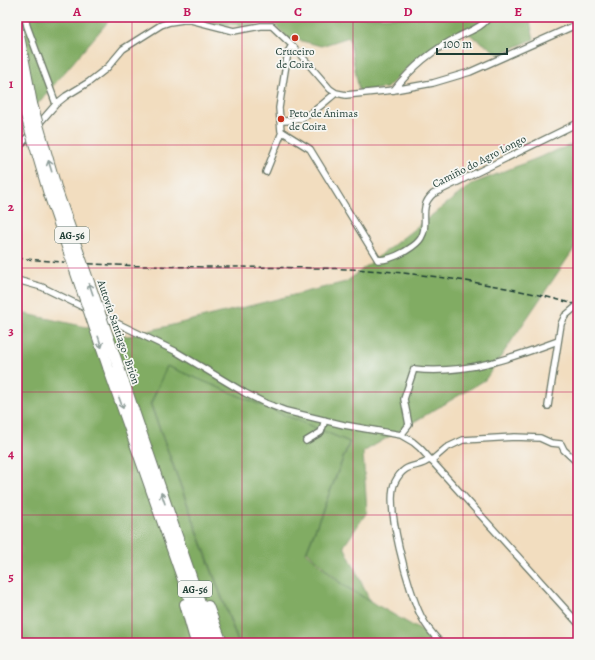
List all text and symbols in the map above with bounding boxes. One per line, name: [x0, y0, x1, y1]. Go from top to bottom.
text: A: [72, 3, 82, 20]
text: B: [183, 3, 191, 20]
text: C: [294, 3, 302, 20]
text: D: [403, 3, 413, 20]
text: E: [514, 3, 522, 20]
scale bar: [437, 30, 507, 56]
marker: Cruceiro de Coira: [290, 33, 300, 43]
text: 100 m: [443, 36, 472, 52]
place label: Cruceiro de Coira: [276, 44, 315, 72]
text: 1: [9, 75, 14, 92]
place label: Peto de Ánimas de Coira: [289, 106, 358, 134]
marker: Peto de Ánimas de Coira: [276, 114, 286, 124]
street label: Camiño do Agro Longo: [430, 131, 529, 192]
one-way arrow: [46, 159, 53, 172]
text: 2: [8, 198, 15, 215]
road number: AG-56: [55, 227, 89, 243]
street label: Autovía Santiago - Brión: [93, 277, 143, 386]
one-way arrow: [87, 282, 94, 295]
text: 3: [8, 322, 14, 339]
one-way arrow: [97, 335, 104, 348]
one-way arrow: [118, 397, 126, 409]
text: 4: [8, 445, 14, 462]
one-way arrow: [159, 493, 167, 505]
text: 5: [8, 568, 14, 585]
road number: AG-56: [178, 581, 212, 597]

